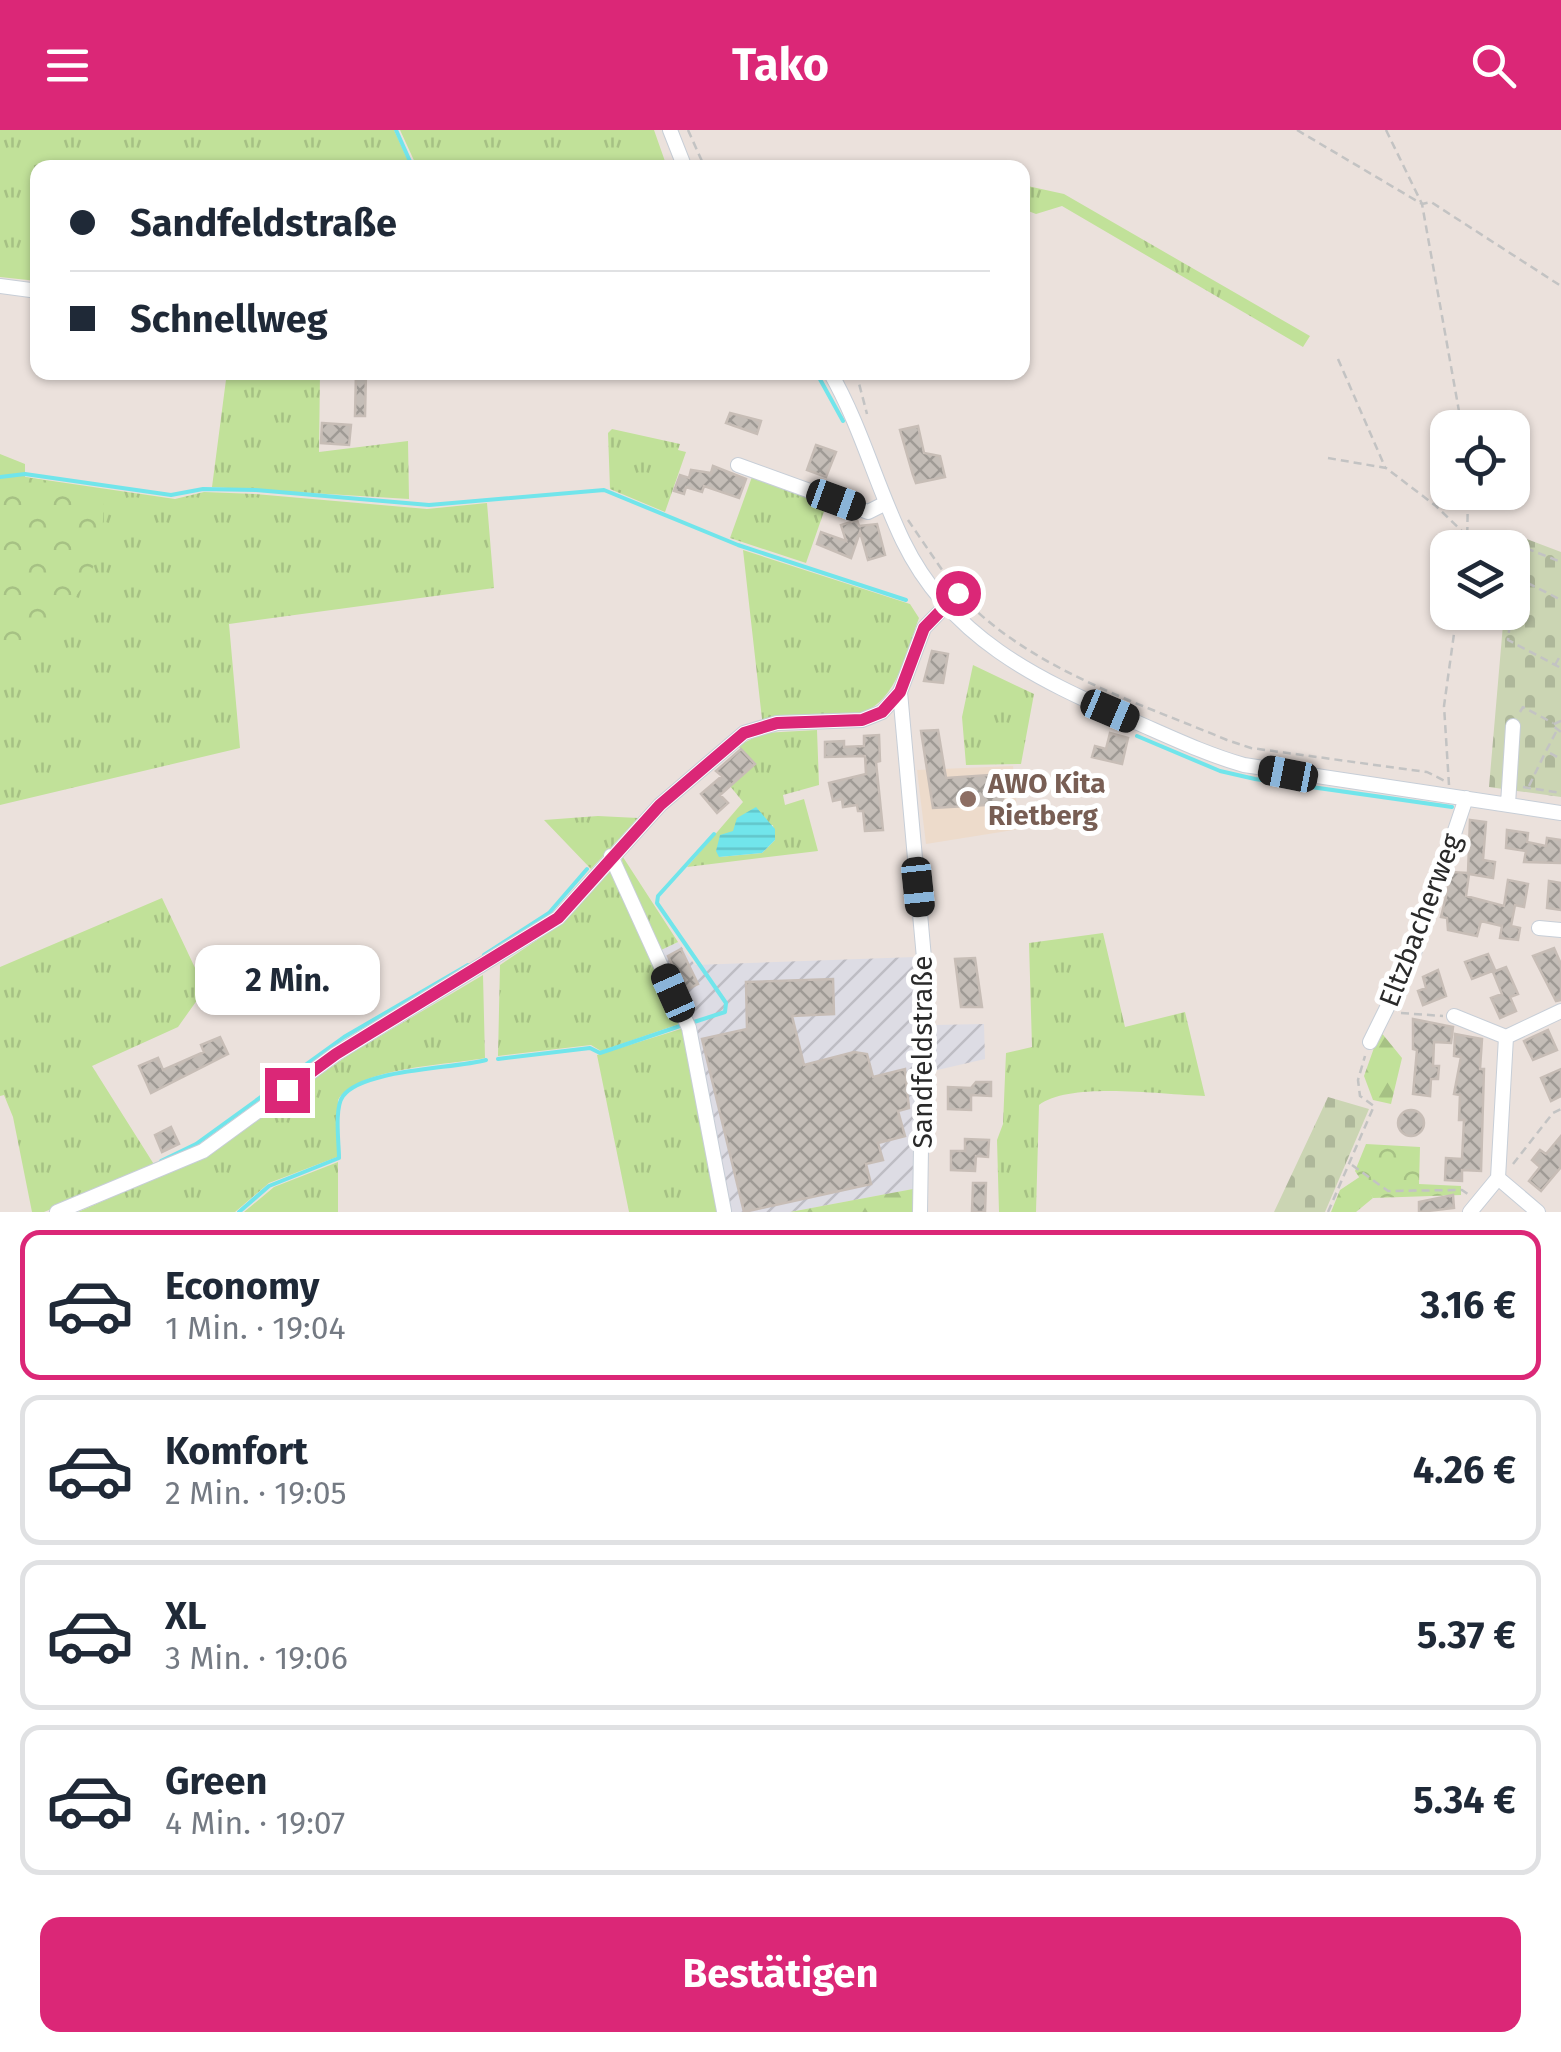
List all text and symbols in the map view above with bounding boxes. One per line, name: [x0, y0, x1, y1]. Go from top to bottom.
icon: menu: [40, 38, 95, 93]
text: Tako: [732, 38, 829, 92]
icon: search: [1466, 38, 1521, 93]
text: Sandfeldstraße: [130, 200, 397, 246]
text: Schnellweg: [130, 296, 328, 342]
map controls: [1430, 410, 1530, 630]
button: locate: [1430, 410, 1530, 510]
car: [803, 476, 869, 524]
button: layers: [1430, 530, 1530, 630]
route start: [936, 571, 981, 616]
car: [1077, 685, 1143, 737]
car: [1256, 754, 1320, 794]
place label: AWO Kita Rietberg: [987, 767, 1106, 832]
marker: AWO Kita Rietberg: [957, 788, 979, 810]
street label: Eltzbacherweg: [1372, 829, 1469, 1011]
car: [900, 856, 936, 918]
callout: 2 Min.: [194, 945, 380, 1015]
street label: Sandfeldstraße: [906, 956, 939, 1148]
car: [647, 959, 699, 1027]
text: 2 Min.: [245, 961, 330, 999]
route end: [265, 1068, 310, 1113]
icon: car: [45, 1260, 135, 1350]
text: Economy: [165, 1263, 320, 1309]
text: 3.16 €: [1420, 1282, 1516, 1328]
text: 1 Min. · 19:04: [165, 1309, 346, 1347]
icon: car: [45, 1425, 135, 1515]
text: Komfort: [165, 1428, 308, 1474]
text: 4.26 €: [1413, 1447, 1516, 1493]
text: 2 Min. · 19:05: [165, 1474, 347, 1512]
icon: car: [45, 1590, 135, 1680]
text: XL: [165, 1593, 207, 1639]
text: 5.37 €: [1417, 1612, 1516, 1658]
text: 3 Min. · 19:06: [165, 1639, 348, 1677]
icon: car: [45, 1755, 135, 1845]
text: Green: [165, 1758, 268, 1804]
text: 5.34 €: [1413, 1777, 1516, 1823]
text: 4 Min. · 19:07: [165, 1804, 345, 1842]
button: Bestätigen: [40, 1917, 1521, 2032]

